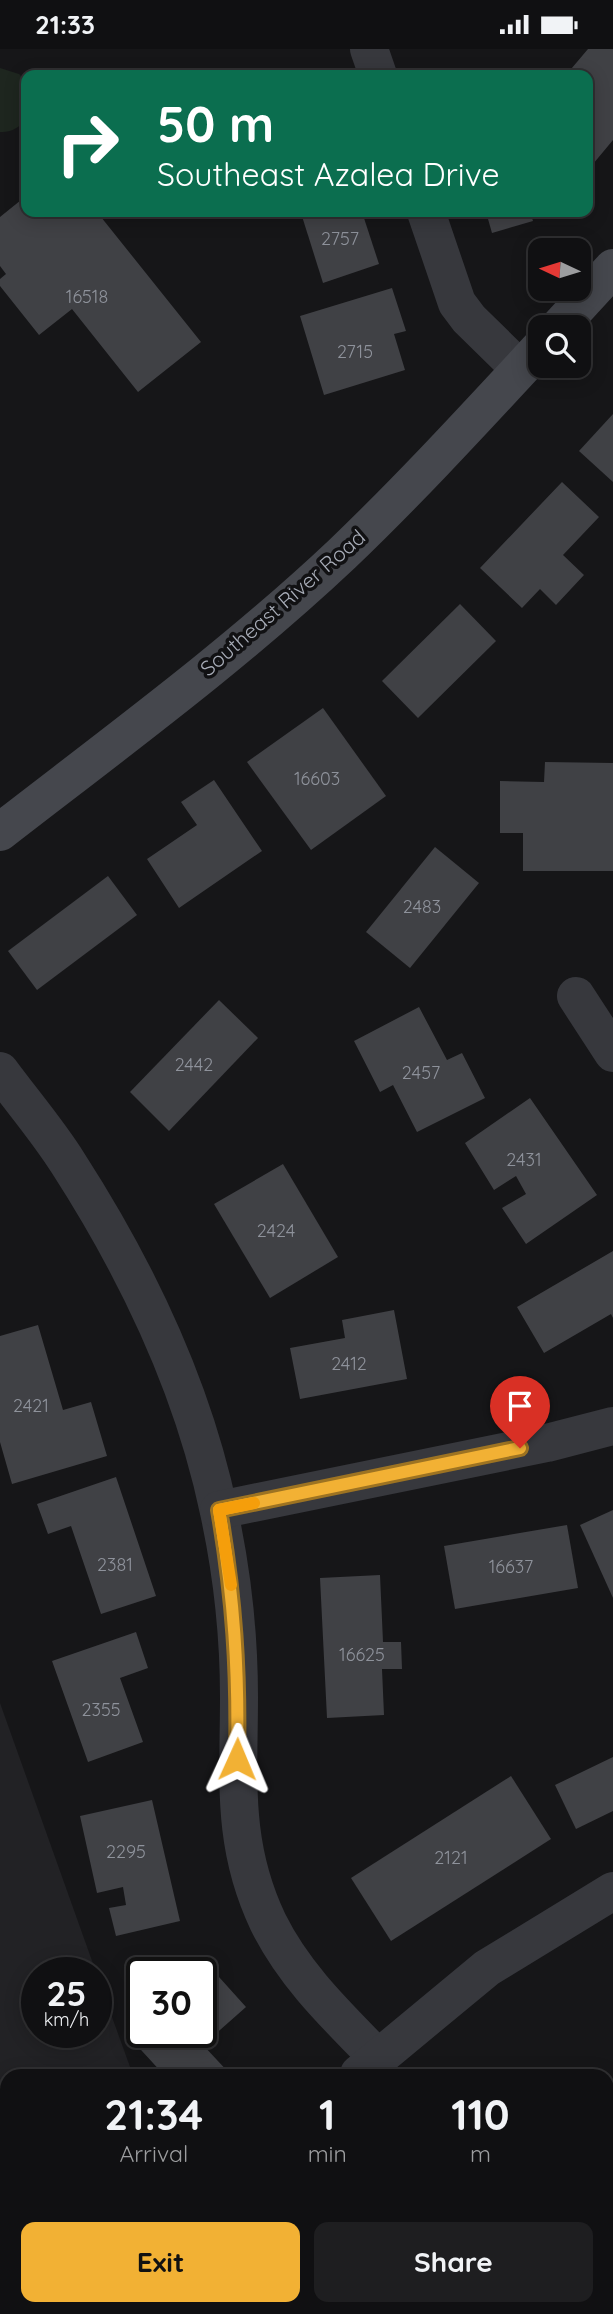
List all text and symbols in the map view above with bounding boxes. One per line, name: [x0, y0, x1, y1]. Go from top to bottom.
text: 21:33: [35, 8, 95, 41]
text: 50 m: [157, 93, 274, 154]
icon: right: [42, 98, 133, 189]
text: Southeast Azalea Drive: [157, 154, 500, 194]
house number: 2757: [321, 227, 359, 250]
north arrow: [528, 238, 592, 301]
map controls: [528, 238, 591, 378]
house number: 16518: [66, 285, 108, 308]
button: search: [528, 315, 591, 378]
house number: 2715: [337, 340, 373, 363]
street label: Southeast River Road: [194, 523, 370, 681]
house number: 16603: [294, 767, 340, 790]
house number: 2483: [403, 895, 441, 918]
house number: 2442: [175, 1053, 213, 1076]
house number: 2457: [402, 1061, 440, 1084]
house number: 2431: [506, 1148, 542, 1171]
house number: 2424: [257, 1219, 295, 1242]
house number: 2412: [331, 1352, 367, 1375]
pin: [490, 1376, 550, 1448]
icon: arrive: [501, 1387, 539, 1425]
house number: 2421: [13, 1394, 49, 1417]
house number: 2381: [97, 1553, 133, 1576]
house number: 16637: [489, 1555, 533, 1578]
house number: 16625: [339, 1643, 385, 1666]
house number: 2355: [81, 1698, 121, 1721]
position arrow: [200, 1722, 274, 1796]
house number: 2295: [106, 1840, 146, 1863]
house number: 2121: [434, 1846, 468, 1869]
speed limit sign: 30: [126, 1957, 217, 2048]
text: 25: [46, 1971, 87, 2015]
text: km/h: [44, 2008, 89, 2031]
text: 21:34: [104, 2088, 203, 2141]
text: 1: [319, 2088, 335, 2141]
text: 110: [451, 2088, 510, 2141]
text: Arrival: [119, 2139, 188, 2168]
text: min: [308, 2139, 347, 2168]
text: m: [470, 2139, 491, 2168]
button: Exit: [21, 2222, 300, 2302]
button: Share: [314, 2222, 593, 2302]

